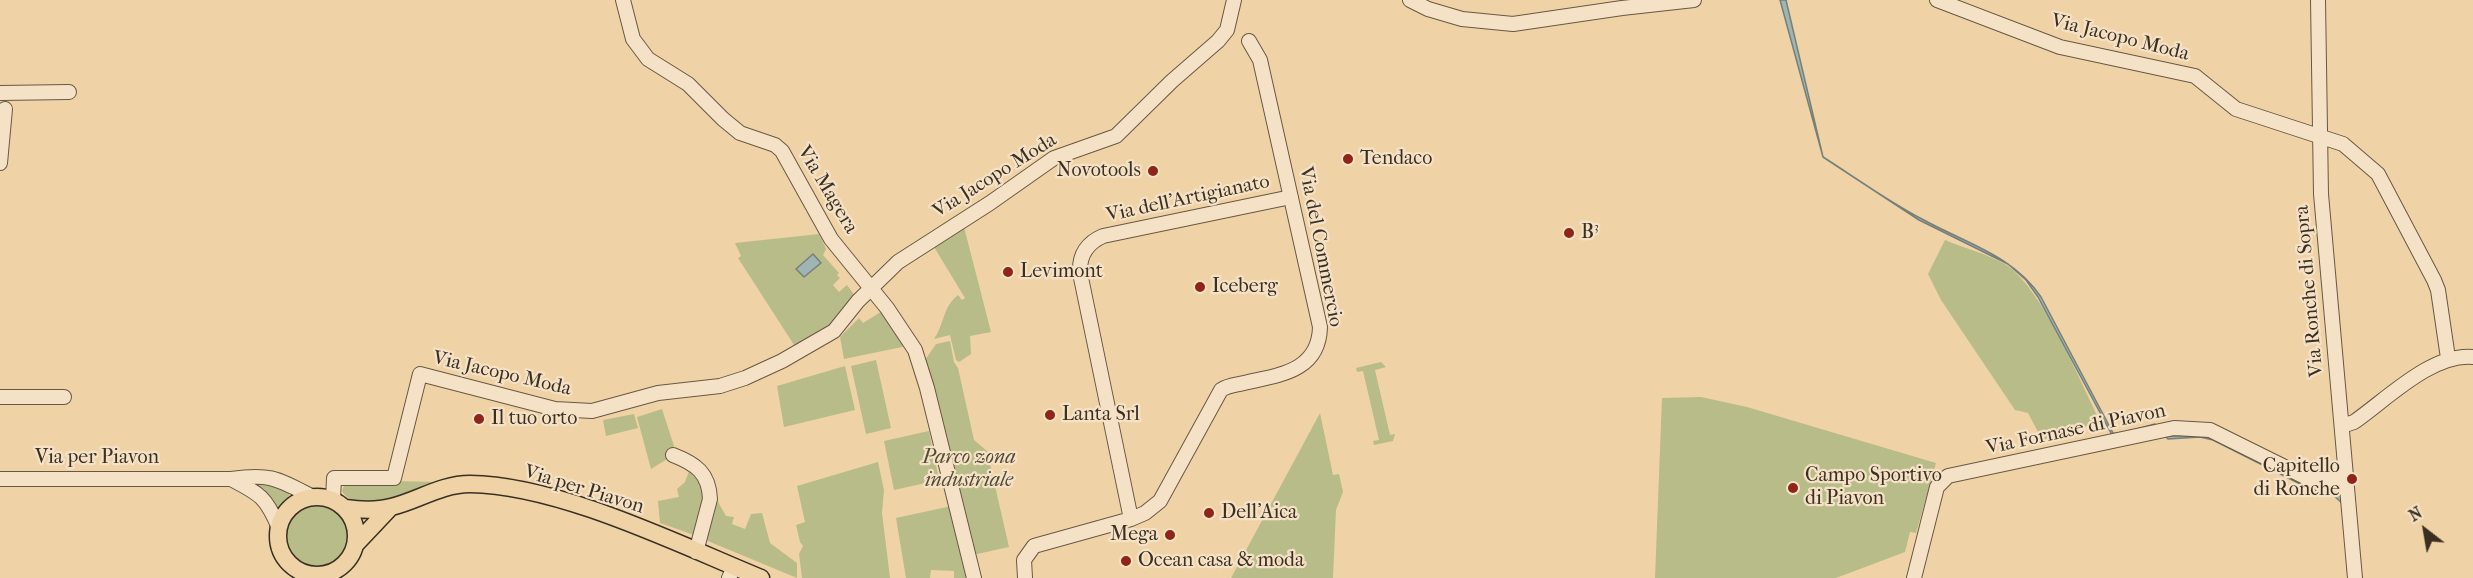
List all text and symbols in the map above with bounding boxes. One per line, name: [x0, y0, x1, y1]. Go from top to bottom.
street label: Via Jacopo Moda: [2049, 9, 2191, 67]
street label: Via Jacopo Moda: [929, 128, 1061, 224]
street label: Via Magera: [791, 142, 863, 238]
place label: Tendaco: [1360, 147, 1432, 171]
marker: Tendaco: [1341, 152, 1355, 166]
place label: Novotools: [1057, 159, 1141, 183]
marker: Novotools: [1146, 164, 1160, 178]
street label: Via del Commercio: [1293, 165, 1347, 329]
street label: Via dell'Artigianato: [1104, 170, 1272, 228]
street label: Via Ronche di Sopra: [2291, 204, 2329, 378]
place label: B³: [1581, 221, 1599, 245]
marker: B³: [1562, 226, 1576, 240]
place label: Levimont: [1020, 260, 1103, 284]
marker: Levimont: [1001, 265, 1015, 279]
place label: Iceberg: [1212, 275, 1278, 299]
marker: Iceberg: [1193, 280, 1207, 294]
street label: Via Jacopo Moda: [430, 346, 574, 402]
street label: Via Fornase di Piavon: [1984, 399, 2168, 461]
place label: Lanta Srl: [1062, 403, 1140, 427]
place label: Il tuo orto: [491, 407, 577, 431]
marker: Lanta Srl: [1043, 408, 1057, 422]
marker: Il tuo orto: [472, 412, 486, 426]
street label: Via per Piavon: [35, 446, 159, 470]
park label: Parco zona industriale: [922, 446, 1016, 493]
place label: Capitello di Ronche: [2253, 455, 2340, 502]
street label: Via per Piavon: [521, 460, 647, 520]
place label: Campo Sportivo di Piavon: [1805, 464, 1942, 511]
marker: Capitello di Ronche: [2345, 472, 2359, 486]
marker: Campo Sportivo di Piavon: [1786, 481, 1800, 495]
north arrow: [2395, 500, 2455, 560]
place label: Dell'Aica: [1221, 501, 1297, 525]
text: N: [2405, 503, 2426, 525]
marker: Dell'Aica: [1202, 506, 1216, 520]
place label: Mega: [1110, 523, 1158, 547]
marker: Mega: [1163, 528, 1177, 542]
place label: Ocean casa & moda: [1138, 549, 1304, 573]
marker: Ocean casa & moda: [1119, 554, 1133, 568]

